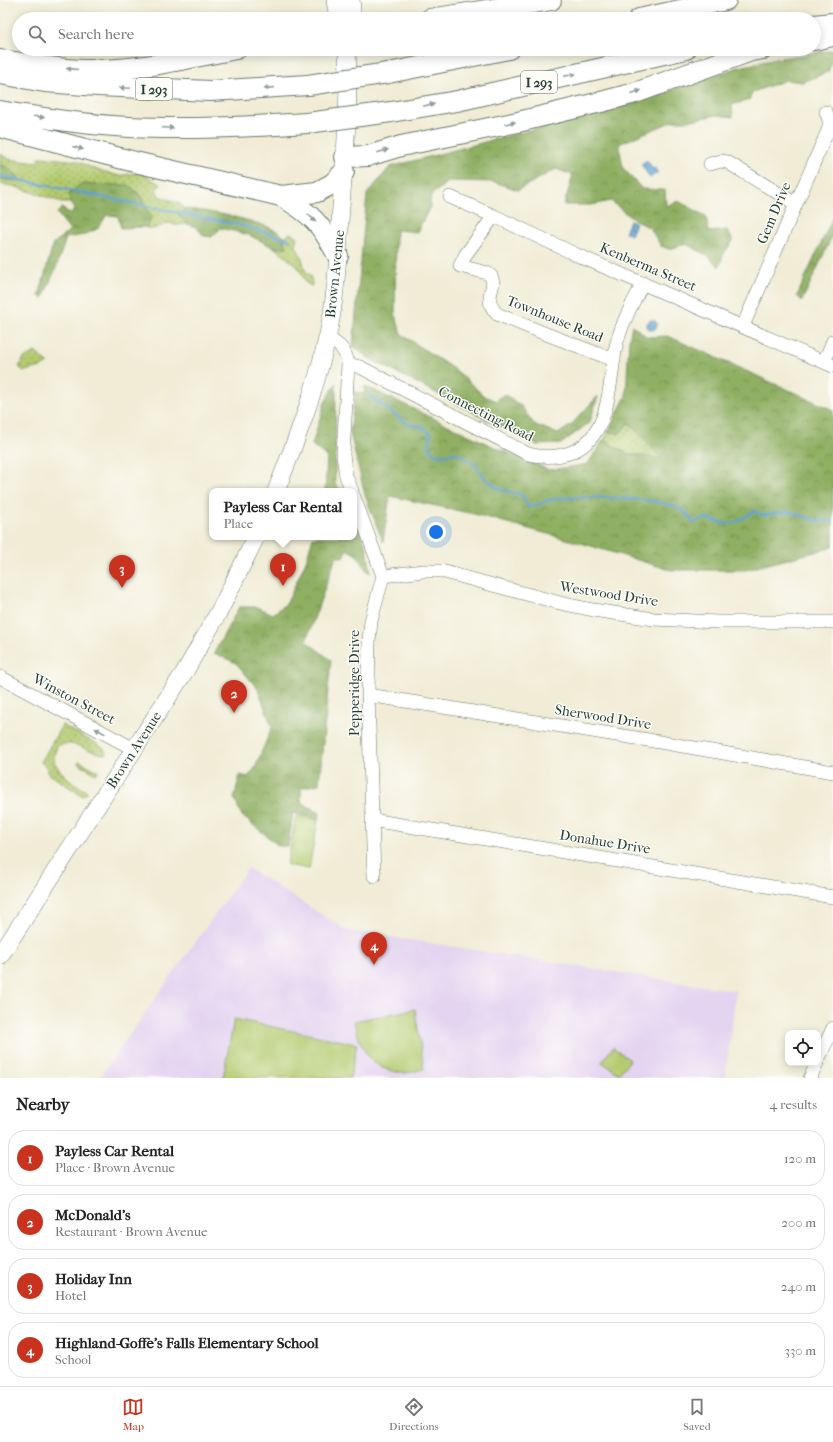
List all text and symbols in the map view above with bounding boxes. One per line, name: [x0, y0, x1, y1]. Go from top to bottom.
search box: [12, 12, 821, 56]
icon: search: [26, 23, 48, 45]
text: Search here: [58, 25, 134, 43]
one-way arrow: [66, 65, 78, 72]
road number: I 293: [521, 71, 557, 93]
one-way arrow: [564, 71, 576, 77]
road number: I 293: [136, 78, 172, 100]
one-way arrow: [119, 85, 132, 91]
one-way arrow: [263, 85, 275, 92]
one-way arrow: [631, 89, 643, 95]
one-way arrow: [423, 102, 436, 108]
one-way arrow: [32, 114, 45, 121]
one-way arrow: [504, 120, 516, 126]
one-way arrow: [162, 125, 175, 131]
one-way arrow: [73, 145, 85, 151]
one-way arrow: [378, 148, 390, 154]
street label: Gem Drive: [753, 179, 795, 247]
one-way arrow: [307, 213, 317, 223]
street label: Brown Avenue: [322, 229, 348, 319]
street label: Kenberma Street: [597, 239, 699, 295]
street label: Townhouse Road: [504, 292, 606, 346]
street label: Connecting Road: [436, 383, 537, 445]
popup: [209, 488, 357, 540]
text: Payless Car Rental: [223, 498, 343, 516]
text: Place: [223, 516, 253, 531]
your location: [426, 522, 446, 542]
pin: 1: [270, 553, 296, 586]
pin: 3: [109, 555, 135, 588]
street label: Westwood Drive: [558, 578, 659, 610]
street label: Pepperidge Drive: [346, 630, 363, 736]
street label: Winston Street: [29, 670, 118, 728]
pin: 2: [221, 680, 247, 713]
street label: Sherwood Drive: [554, 701, 652, 733]
street label: Brown Avenue: [103, 708, 165, 792]
one-way arrow: [94, 727, 105, 734]
street label: Donahue Drive: [558, 826, 652, 858]
pin: 4: [361, 932, 387, 965]
map controls: [785, 1030, 821, 1066]
button: locate: [785, 1030, 821, 1066]
text: Nearby: [16, 1094, 70, 1114]
text: 4 results: [770, 1097, 817, 1112]
text: Payless Car Rental: [55, 1142, 174, 1160]
text: 1: [28, 1151, 32, 1166]
text: 120 m: [784, 1151, 816, 1166]
text: Place · Brown Avenue: [55, 1160, 175, 1175]
text: McDonald's: [55, 1206, 131, 1224]
text: 2: [27, 1215, 33, 1230]
text: 200 m: [781, 1215, 816, 1230]
text: Restaurant · Brown Avenue: [55, 1224, 208, 1239]
text: Holiday Inn: [55, 1270, 132, 1288]
text: 3: [27, 1279, 33, 1294]
text: 240 m: [781, 1279, 816, 1294]
text: Hotel: [55, 1288, 86, 1303]
text: Highland-Goffe's Falls Elementary School: [55, 1334, 319, 1352]
text: 4: [26, 1343, 34, 1358]
text: 330 m: [785, 1343, 816, 1358]
text: School: [55, 1352, 91, 1367]
tab: Map: [122, 1396, 144, 1433]
tab: Directions: [389, 1396, 439, 1433]
tab: Saved: [683, 1396, 711, 1433]

